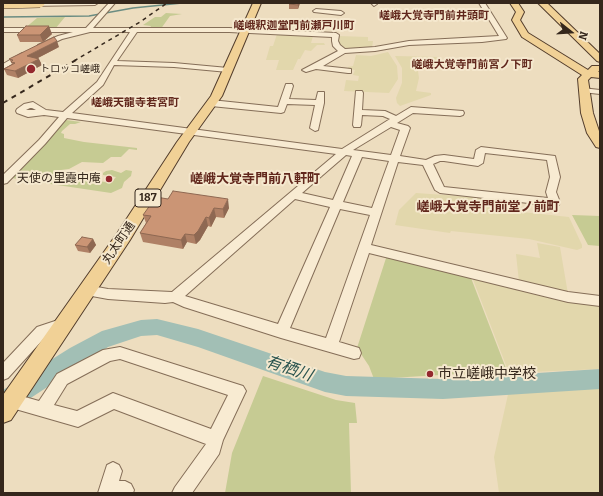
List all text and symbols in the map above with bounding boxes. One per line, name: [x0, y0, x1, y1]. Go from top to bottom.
district label: 嵯峨大覚寺門前井頭町: [379, 9, 489, 23]
north arrow: [551, 12, 591, 52]
district label: 嵯峨釈迦堂門前瀬戸川町: [234, 19, 354, 33]
text: N: [575, 30, 590, 42]
district label: 嵯峨大覚寺門前宮ノ下町: [412, 58, 532, 72]
marker: トロッコ嵯峨: [25, 63, 37, 75]
place label: トロッコ嵯峨: [40, 63, 100, 75]
district label: 嵯峨天龍寺若宮町: [91, 96, 179, 110]
district label: 嵯峨大覚寺門前八軒町: [190, 171, 320, 187]
place label: 天使の里霞中庵: [17, 172, 101, 186]
marker: 天使の里霞中庵: [104, 174, 114, 184]
road number: 187: [135, 189, 161, 207]
district label: 嵯峨大覚寺門前堂ノ前町: [417, 199, 559, 215]
street label: 丸太町通: [100, 219, 138, 267]
water label: 有栖川: [263, 352, 315, 386]
place label: 市立嵯峨中学校: [438, 366, 536, 382]
marker: 市立嵯峨中学校: [425, 369, 435, 379]

